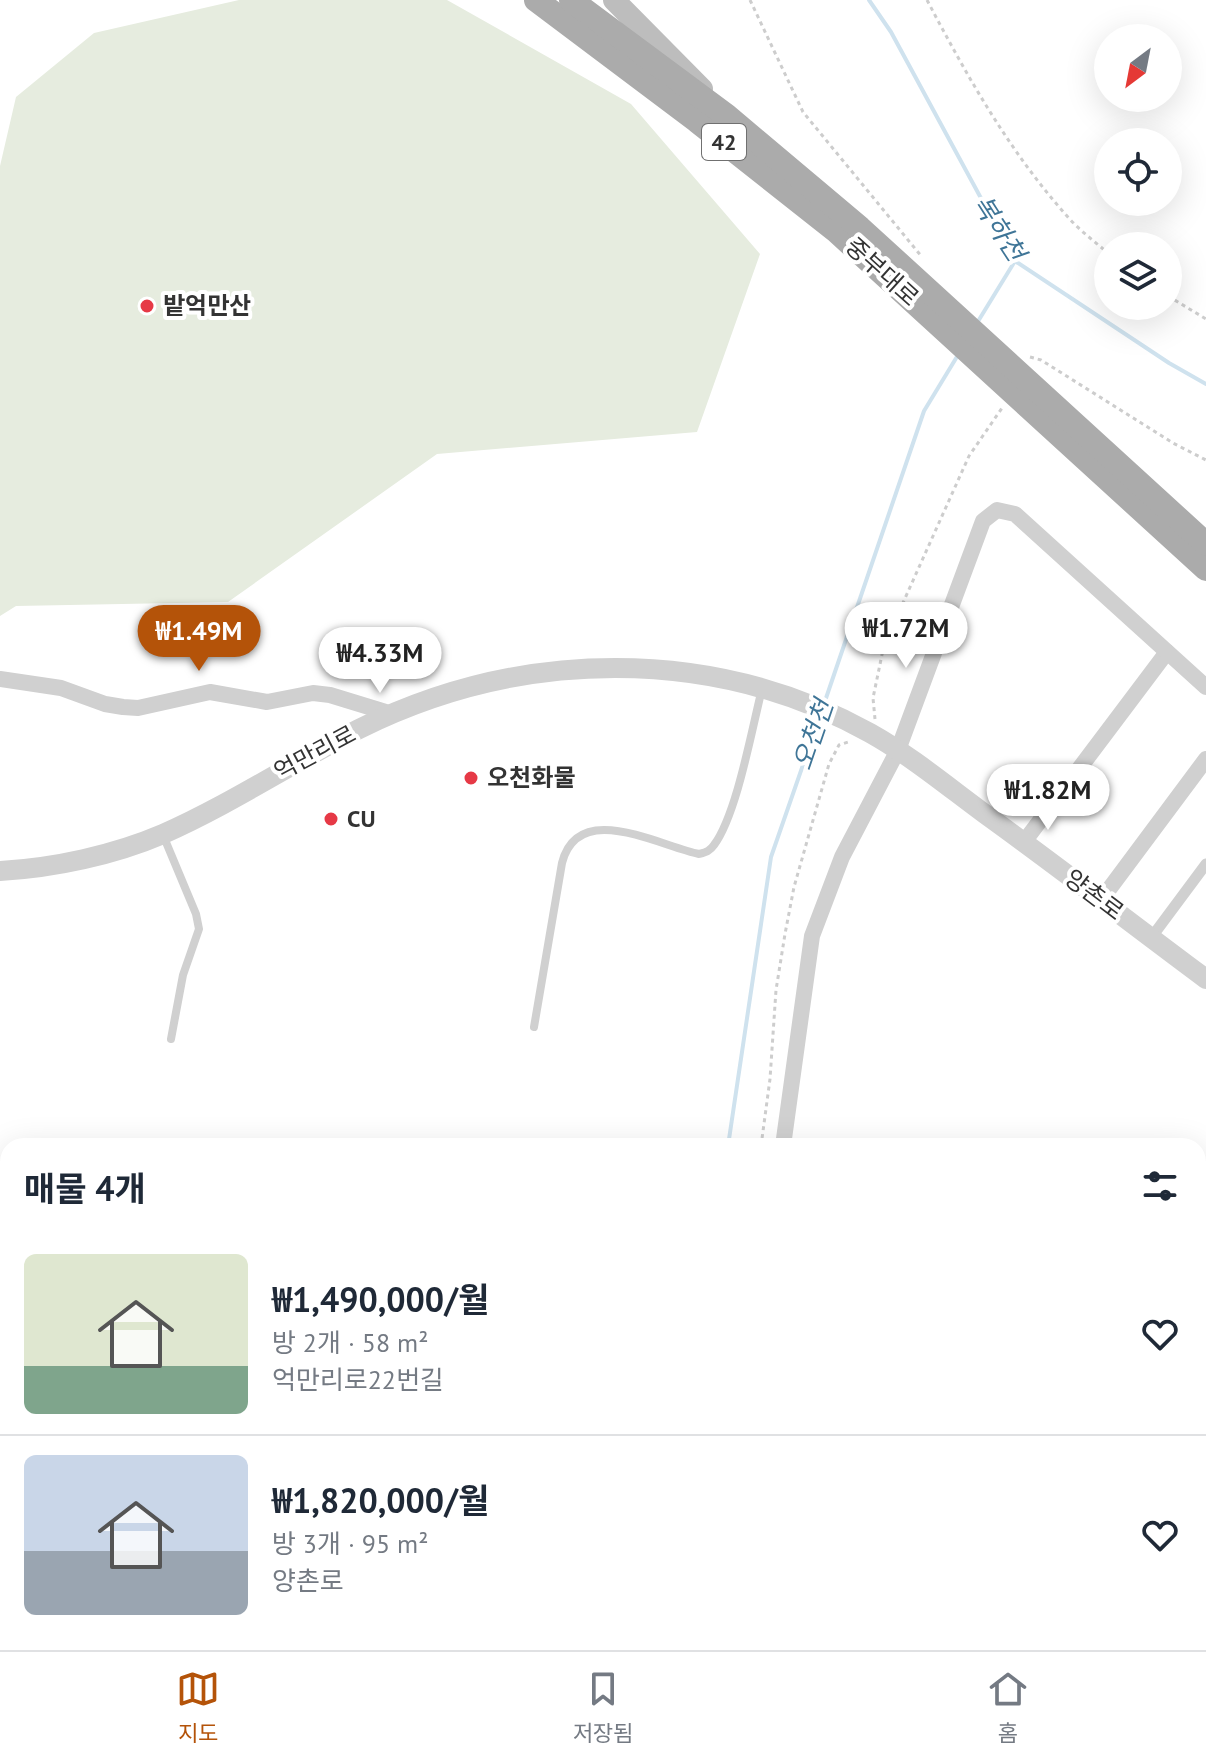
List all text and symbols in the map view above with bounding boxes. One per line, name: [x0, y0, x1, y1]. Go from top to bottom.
north arrow: [1094, 24, 1182, 112]
map controls: [1094, 24, 1182, 320]
road number: 42: [702, 124, 746, 160]
button: locate: [1094, 128, 1182, 216]
water label: 복하천: [966, 189, 1034, 269]
street label: 중부대로: [839, 231, 926, 313]
button: layers: [1094, 232, 1182, 320]
place label: 밭억만산: [163, 290, 251, 321]
marker: 밭억만산: [138, 297, 156, 315]
pin: ₩1.72M: [841, 602, 971, 670]
pin: ₩1.49M: [134, 605, 264, 673]
text: ₩1.72M: [863, 611, 949, 644]
text: ₩1.49M: [156, 614, 242, 647]
pin: ₩4.33M: [315, 627, 445, 695]
text: ₩4.33M: [337, 636, 423, 669]
water label: 오천천: [785, 693, 841, 774]
street label: 억만리로: [268, 718, 361, 787]
place label: 오천화물: [487, 762, 575, 793]
pin: ₩1.82M: [983, 764, 1113, 832]
marker: 오천화물: [462, 769, 480, 787]
text: ₩1.82M: [1005, 773, 1091, 806]
place label: CU: [347, 803, 375, 834]
marker: CU: [322, 810, 340, 828]
street label: 양촌로: [1059, 862, 1130, 927]
icon: filters: [1138, 1164, 1182, 1208]
text: 매물 4개: [24, 1166, 146, 1210]
text: ₩1,490,000/월: [272, 1277, 489, 1321]
icon: home: [88, 1286, 184, 1382]
icon: heart: [1138, 1312, 1182, 1356]
text: 방 2개 · 58 m²: [272, 1326, 428, 1359]
text: 억만리로22번길: [272, 1363, 444, 1396]
text: ₩1,820,000/월: [272, 1478, 489, 1522]
icon: home: [88, 1487, 184, 1583]
icon: heart: [1138, 1513, 1182, 1557]
text: 방 3개 · 95 m²: [272, 1527, 428, 1560]
text: 양촌로: [272, 1564, 344, 1597]
tab: 지도: [176, 1667, 220, 1747]
tab: 저장됨: [573, 1667, 633, 1747]
tab: 홈: [986, 1667, 1030, 1747]

